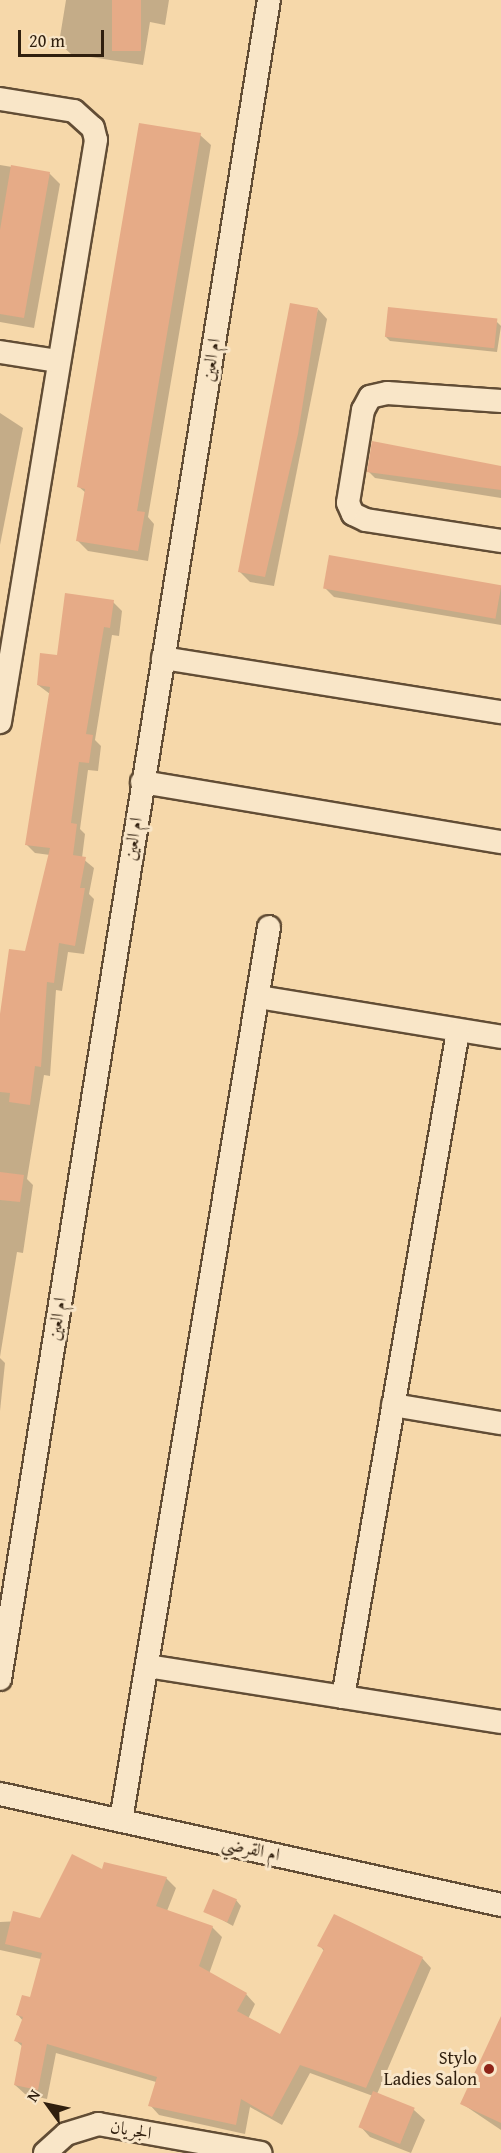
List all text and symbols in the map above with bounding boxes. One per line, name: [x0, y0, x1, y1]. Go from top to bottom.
scale bar: [21, 18, 106, 56]
text: 20 m: [29, 27, 65, 54]
street label: ام العين: [197, 337, 225, 383]
street label: ام العين: [119, 816, 147, 862]
street label: ام العين: [43, 1296, 71, 1342]
street label: ام القرضي: [220, 1832, 282, 1866]
place label: Stylo Ladies Salon: [384, 2048, 477, 2090]
marker: Stylo Ladies Salon: [482, 2062, 496, 2076]
north arrow: [18, 2075, 78, 2135]
text: N: [20, 2084, 46, 2106]
street label: الجريان: [109, 2116, 153, 2144]

